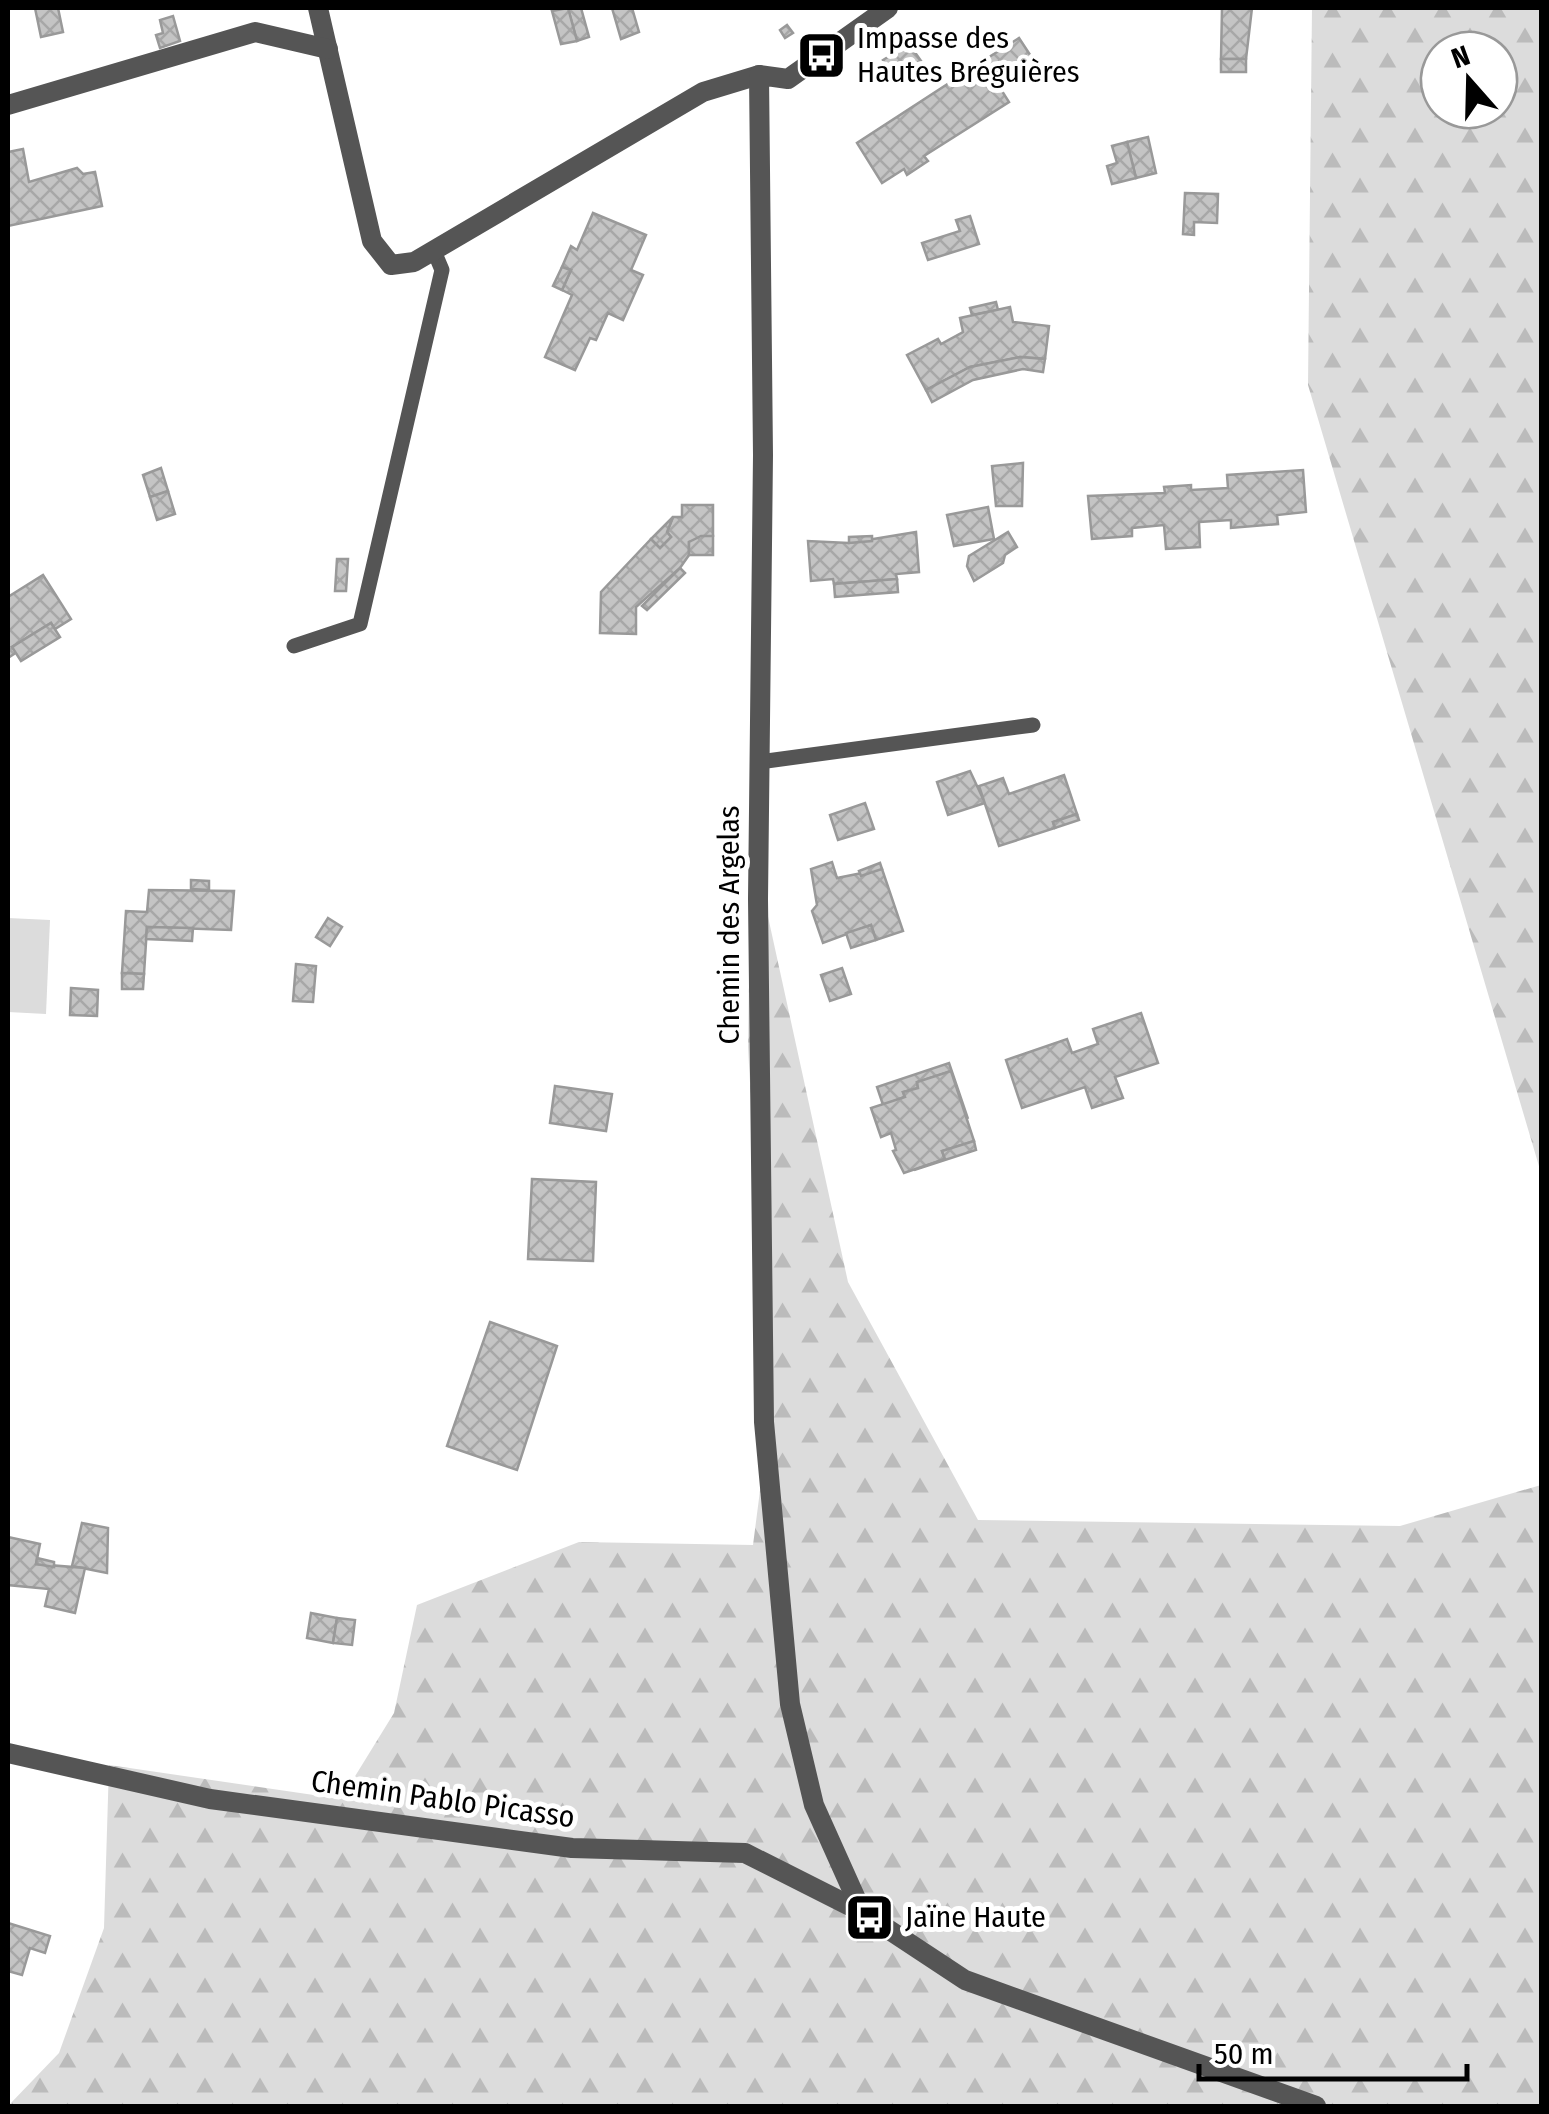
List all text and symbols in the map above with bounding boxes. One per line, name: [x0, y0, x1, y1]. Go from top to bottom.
place label: Impasse des Hautes Bréguières: [857, 20, 1080, 90]
bus stop icon: Impasse des Hautes Bréguières: [796, 29, 848, 81]
north arrow: [1419, 30, 1519, 130]
text: N: [1447, 39, 1474, 75]
street label: Chemin des Argelas: [711, 805, 747, 1045]
street label: Chemin Pablo Picasso: [309, 1763, 577, 1835]
bus stop icon: Jaïne Haute: [844, 1891, 896, 1943]
place label: Jaïne Haute: [905, 1899, 1046, 1935]
scale bar: [1199, 2019, 1466, 2081]
text: 50 m: [1214, 2036, 1274, 2072]

